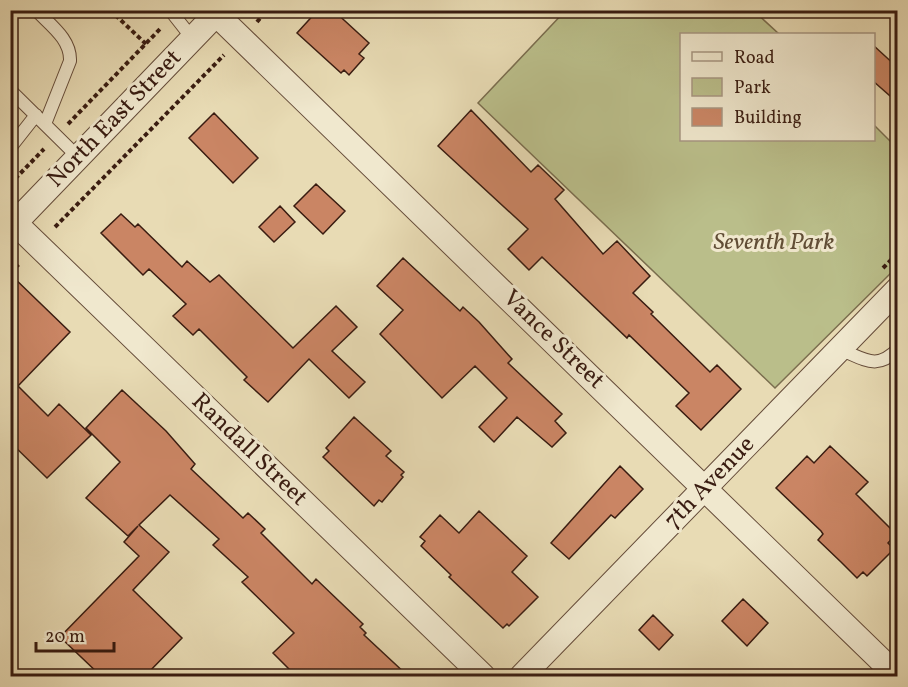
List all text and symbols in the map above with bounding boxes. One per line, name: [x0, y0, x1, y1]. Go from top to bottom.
legend: [680, 33, 875, 141]
street label: North East Street: [40, 42, 190, 196]
text: Road: [734, 46, 775, 71]
text: Park: [734, 76, 771, 101]
text: Building: [734, 106, 802, 131]
park label: Seventh Park: [714, 226, 834, 260]
street label: Vance Street: [494, 282, 612, 398]
street label: Randall Street: [183, 386, 315, 514]
street label: 7th Avenue: [657, 429, 763, 537]
scale bar: [36, 615, 114, 653]
text: 20 m: [45, 625, 85, 650]

